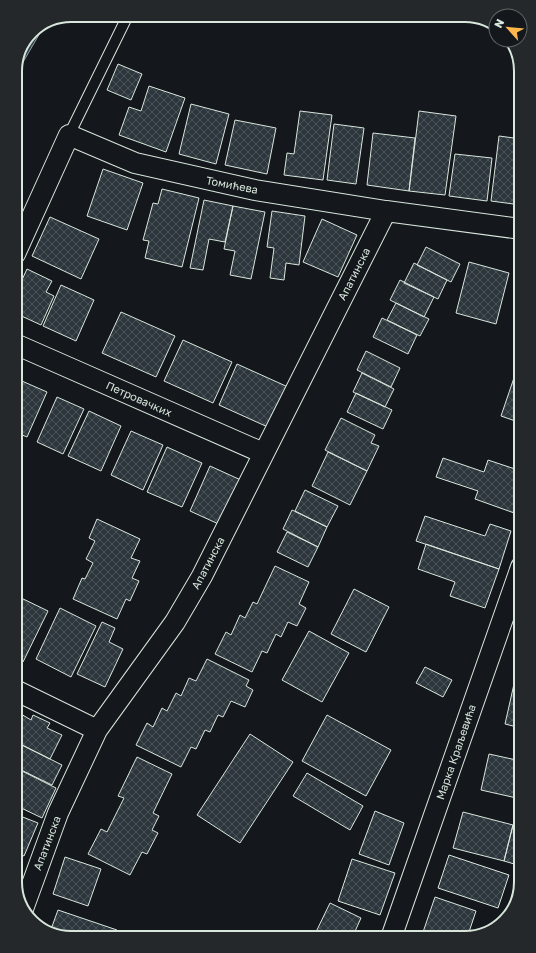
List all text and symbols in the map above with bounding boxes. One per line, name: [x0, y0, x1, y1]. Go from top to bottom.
north arrow: [488, 8, 528, 48]
text: N: [491, 17, 506, 30]
street label: Томићева: [205, 173, 259, 196]
street label: Апатинска: [335, 245, 372, 302]
street label: Петровачких: [104, 378, 174, 419]
street label: Апатинска: [188, 534, 227, 591]
street label: Марка Краљевића: [433, 702, 478, 801]
street label: Апатинска: [30, 814, 63, 872]

